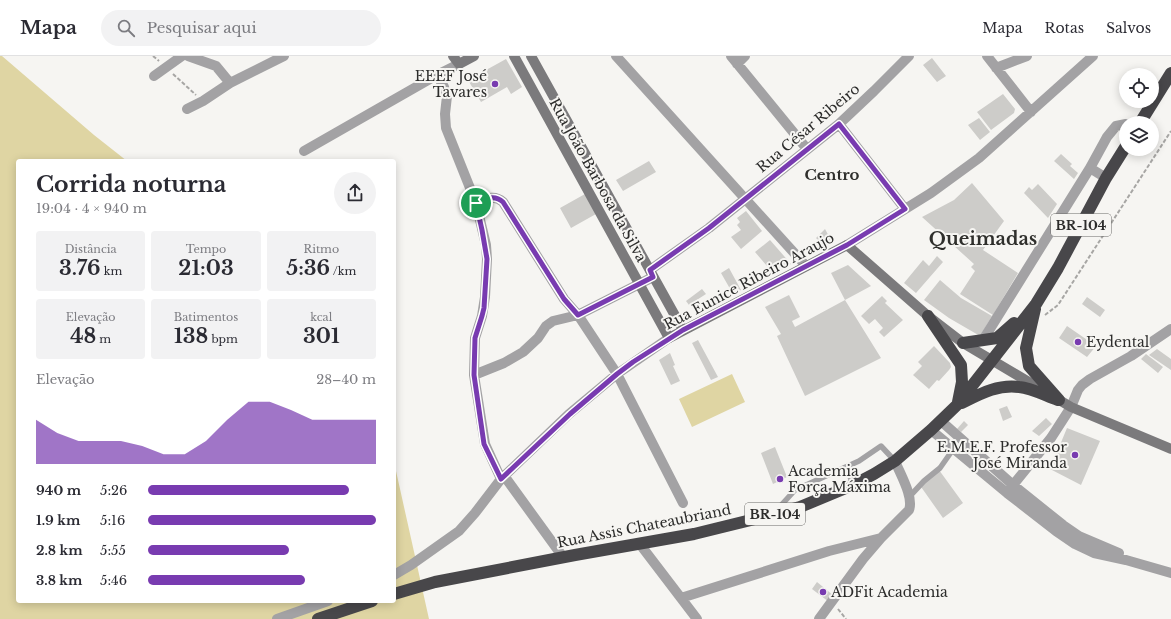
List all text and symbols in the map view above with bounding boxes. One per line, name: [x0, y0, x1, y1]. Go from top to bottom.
search box: [101, 10, 381, 46]
text: Mapa: [20, 16, 77, 39]
icon: search: [115, 17, 137, 39]
text: Pesquisar aqui: [147, 18, 257, 37]
text: Mapa: [982, 19, 1023, 37]
text: Rotas: [1045, 19, 1084, 37]
text: Salvos: [1106, 19, 1151, 37]
place label: EEEF José Tavares: [415, 67, 487, 101]
map controls: [1119, 68, 1159, 156]
button: locate: [1119, 68, 1159, 108]
marker: EEEF José Tavares: [490, 79, 500, 89]
street label: Rua César Ribeiro: [753, 80, 863, 176]
street label: Rua João Barbosa da Silva: [545, 95, 651, 265]
button: layers: [1119, 116, 1159, 156]
district label: Centro: [804, 165, 860, 184]
text: Corrida noturna: [36, 171, 226, 198]
button: share: [334, 172, 376, 214]
pin: [459, 186, 493, 220]
icon: arrive: [465, 192, 487, 214]
text: 19:04 · 4 × 940 m: [36, 200, 147, 217]
road number: BR-104: [1051, 214, 1111, 236]
street label: Rua Eunice Ribeiro Araujo: [661, 228, 837, 334]
district label: Queimadas: [929, 228, 1037, 250]
text: Distância: [65, 242, 117, 256]
text: Tempo: [186, 242, 226, 256]
text: Ritmo: [304, 242, 339, 256]
text: 3.76: [59, 256, 101, 280]
text: 21:03: [178, 256, 234, 280]
text: 5:36: [286, 256, 330, 280]
text: km: [101, 264, 122, 278]
text: /km: [330, 264, 356, 278]
text: Elevação: [66, 310, 115, 324]
text: Batimentos: [174, 310, 238, 324]
text: kcal: [310, 310, 332, 324]
text: 48: [70, 324, 96, 348]
text: 138: [174, 324, 208, 348]
text: 301: [303, 324, 340, 348]
text: m: [96, 332, 111, 346]
text: bpm: [208, 332, 238, 346]
place label: Eydental: [1086, 333, 1150, 351]
marker: Eydental: [1073, 337, 1083, 347]
text: Elevação: [36, 371, 95, 388]
text: 28–40 m: [316, 371, 376, 388]
place label: E.M.E.F. Professor José Miranda: [937, 438, 1067, 472]
marker: E.M.E.F. Professor José Miranda: [1070, 450, 1080, 460]
place label: Academia Força Máxima: [787, 462, 891, 496]
marker: Academia Força Máxima: [775, 474, 785, 484]
text: 940 m: [36, 482, 81, 499]
text: 5:26: [100, 482, 127, 499]
street label: Rua Assis Chateaubriand: [556, 500, 733, 552]
road number: BR-104: [745, 503, 805, 525]
text: 1.9 km: [36, 512, 80, 529]
text: 5:16: [100, 512, 125, 529]
text: 2.8 km: [36, 542, 83, 559]
text: 5:55: [100, 542, 126, 559]
text: 3.8 km: [36, 572, 82, 589]
text: 5:46: [100, 572, 127, 589]
place label: ADFit Academia: [830, 583, 948, 601]
marker: ADFit Academia: [818, 587, 828, 597]

